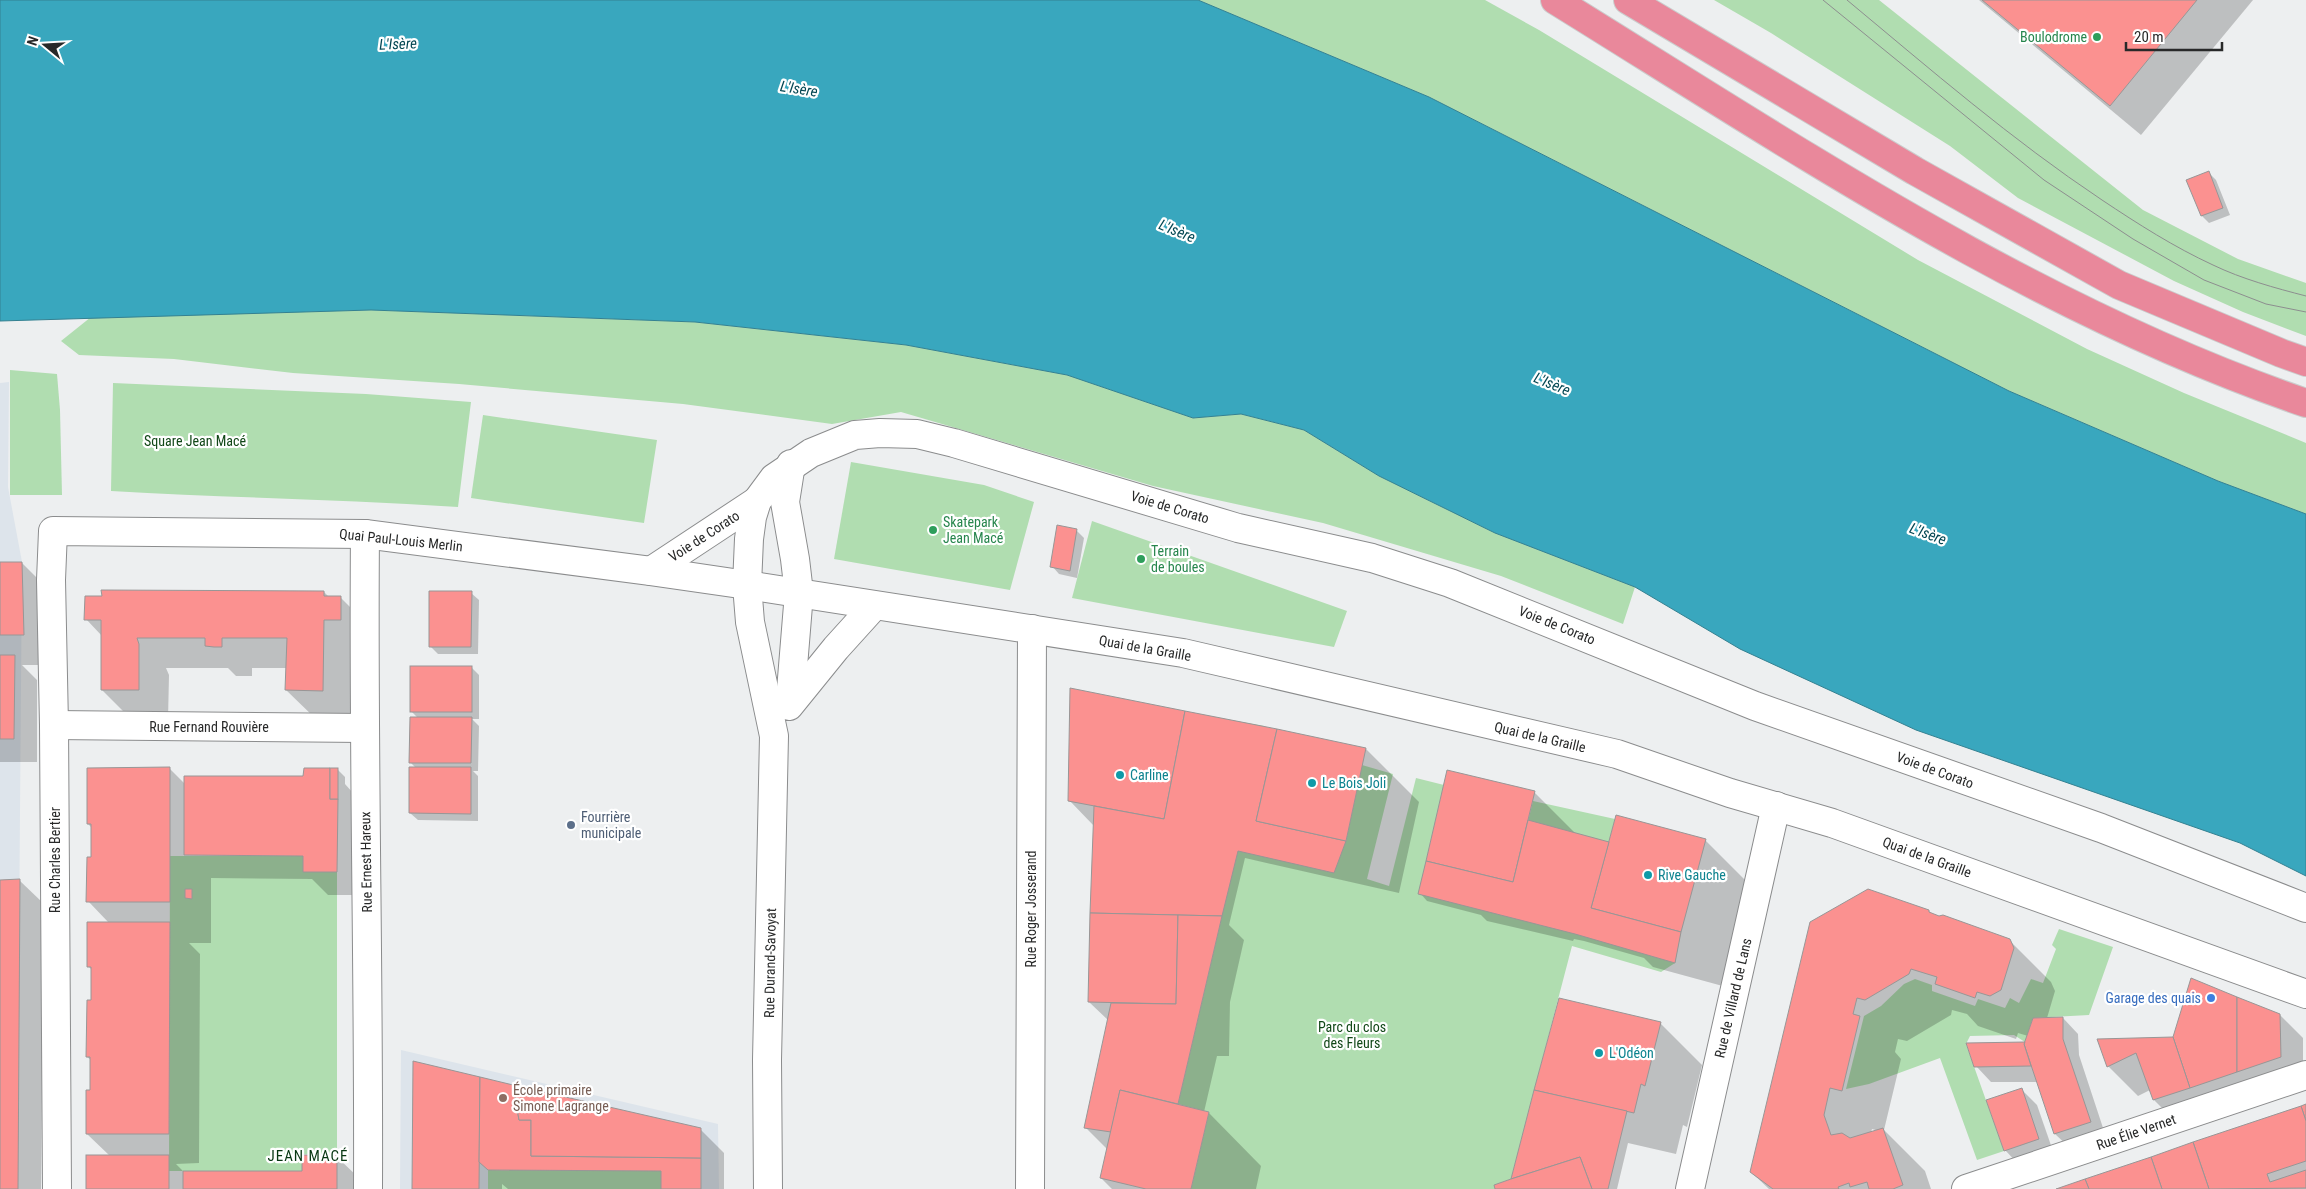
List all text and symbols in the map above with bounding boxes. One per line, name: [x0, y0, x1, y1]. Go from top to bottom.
north arrow: [20, 20, 70, 70]
scale bar: [2126, 20, 2222, 52]
text: 20 m: [2134, 28, 2164, 46]
place label: Boulodrome: [2020, 29, 2087, 45]
marker: Boulodrome: [2091, 31, 2103, 43]
text: N: [24, 34, 42, 48]
water label: L'Isère: [379, 34, 417, 54]
water label: L'Isère: [779, 77, 819, 101]
water label: L'Isère: [1156, 216, 1198, 246]
water label: L'Isère: [1531, 369, 1573, 399]
park label: Square Jean Macé: [144, 433, 246, 449]
street label: Voie de Corato: [1129, 488, 1211, 526]
street label: Voie de Corato: [666, 507, 742, 565]
place label: Skatepark Jean Macé: [943, 514, 1004, 546]
water label: L'Isère: [1907, 519, 1949, 549]
marker: Skatepark Jean Macé: [927, 524, 939, 536]
street label: Quai Paul-Louis Merlin: [338, 526, 464, 554]
place label: Terrain de boules: [1151, 543, 1205, 575]
marker: Terrain de boules: [1135, 553, 1147, 565]
street label: Voie de Corato: [1516, 602, 1598, 648]
street label: Quai de la Graille: [1098, 632, 1193, 664]
street label: Rue Fernand Rouvière: [149, 719, 269, 735]
street label: Quai de la Graille: [1493, 719, 1588, 755]
street label: Voie de Corato: [1894, 749, 1976, 791]
place label: Carline: [1130, 767, 1169, 783]
marker: Carline: [1114, 769, 1126, 781]
place label: Le Bois Joli: [1322, 775, 1386, 791]
marker: Le Bois Joli: [1306, 777, 1318, 789]
street label: Rue Charles Bertier: [47, 807, 63, 913]
place label: Fourrière municipale: [581, 809, 642, 841]
street label: Rue Ernest Hareux: [357, 811, 375, 913]
marker: Fourrière municipale: [565, 819, 577, 831]
street label: Quai de la Graille: [1880, 834, 1974, 881]
street label: Rue Roger Josserand: [1023, 851, 1039, 967]
place label: Rive Gauche: [1658, 867, 1726, 883]
marker: Rive Gauche: [1642, 869, 1654, 881]
street label: Rue Durand-Savoyat: [761, 908, 779, 1018]
street label: Rue de Villard de Lans: [1711, 937, 1755, 1059]
place label: Garage des quais: [2105, 990, 2201, 1006]
marker: Garage des quais: [2205, 992, 2217, 1004]
park label: Parc du clos des Fleurs: [1318, 1019, 1386, 1051]
place label: L'Odéon: [1609, 1045, 1654, 1061]
marker: L'Odéon: [1593, 1047, 1605, 1059]
place label: École primaire Simone Lagrange: [513, 1081, 609, 1114]
marker: École primaire Simone Lagrange: [497, 1092, 509, 1104]
street label: Rue Élie Vernet: [2094, 1110, 2178, 1153]
district label: JEAN MACÉ: [267, 1147, 349, 1165]

